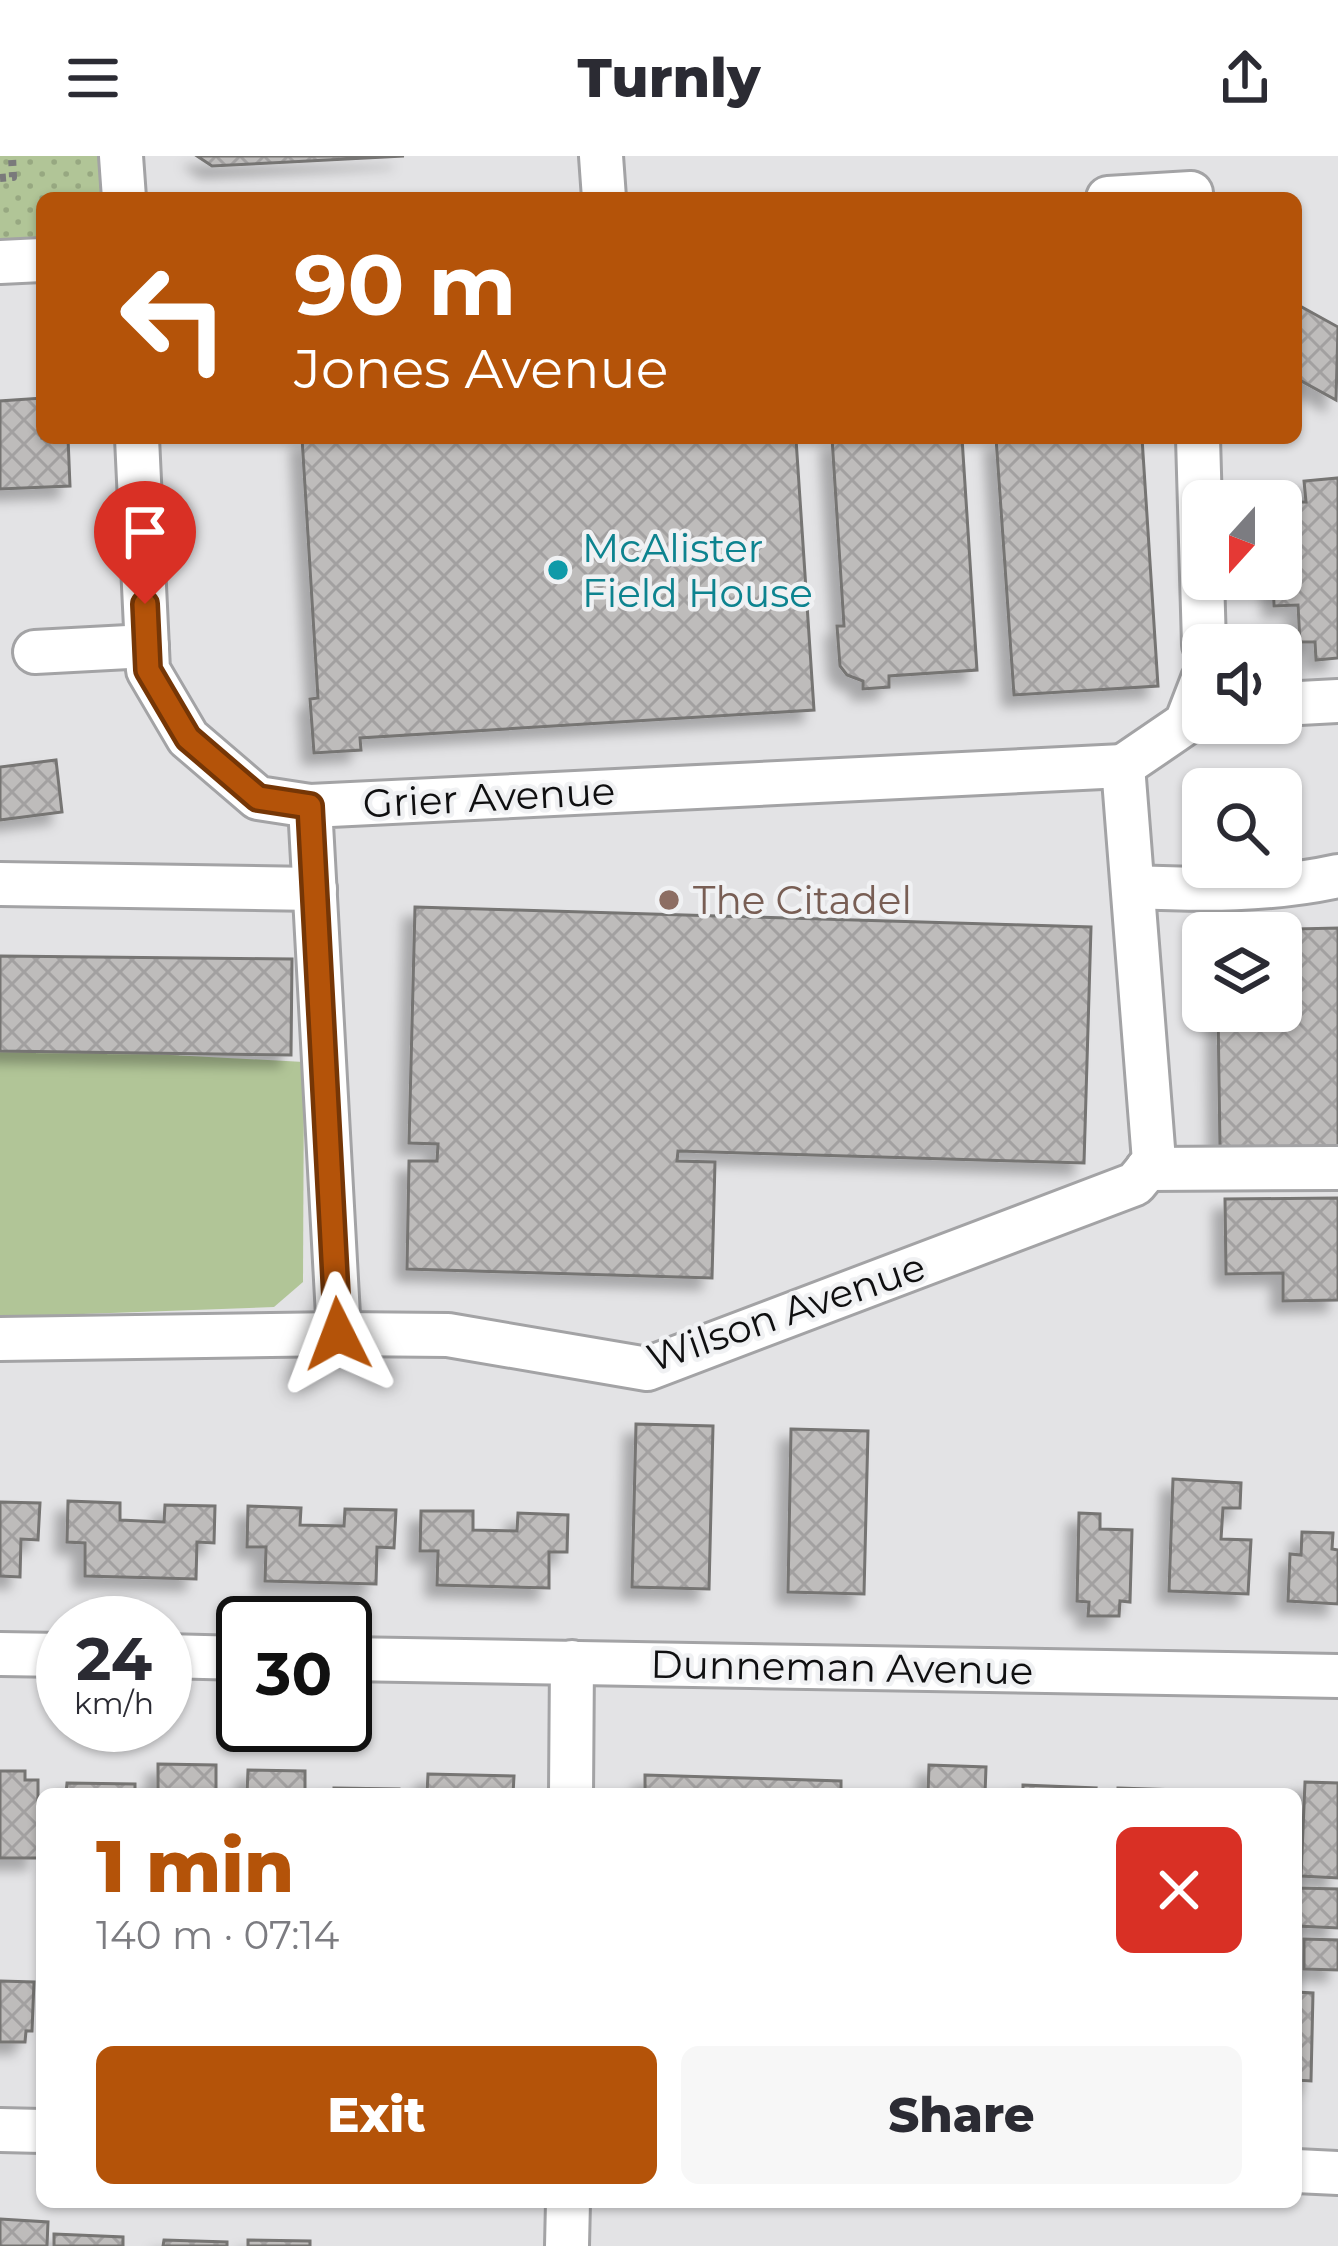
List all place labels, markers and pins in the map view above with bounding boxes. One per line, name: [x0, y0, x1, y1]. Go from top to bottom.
pin: [94, 481, 196, 604]
place label: McAlister Field House: [582, 524, 813, 617]
marker: McAlister Field House: [545, 557, 571, 583]
place label: The Citadel: [693, 876, 912, 924]
marker: The Citadel: [656, 887, 682, 913]

